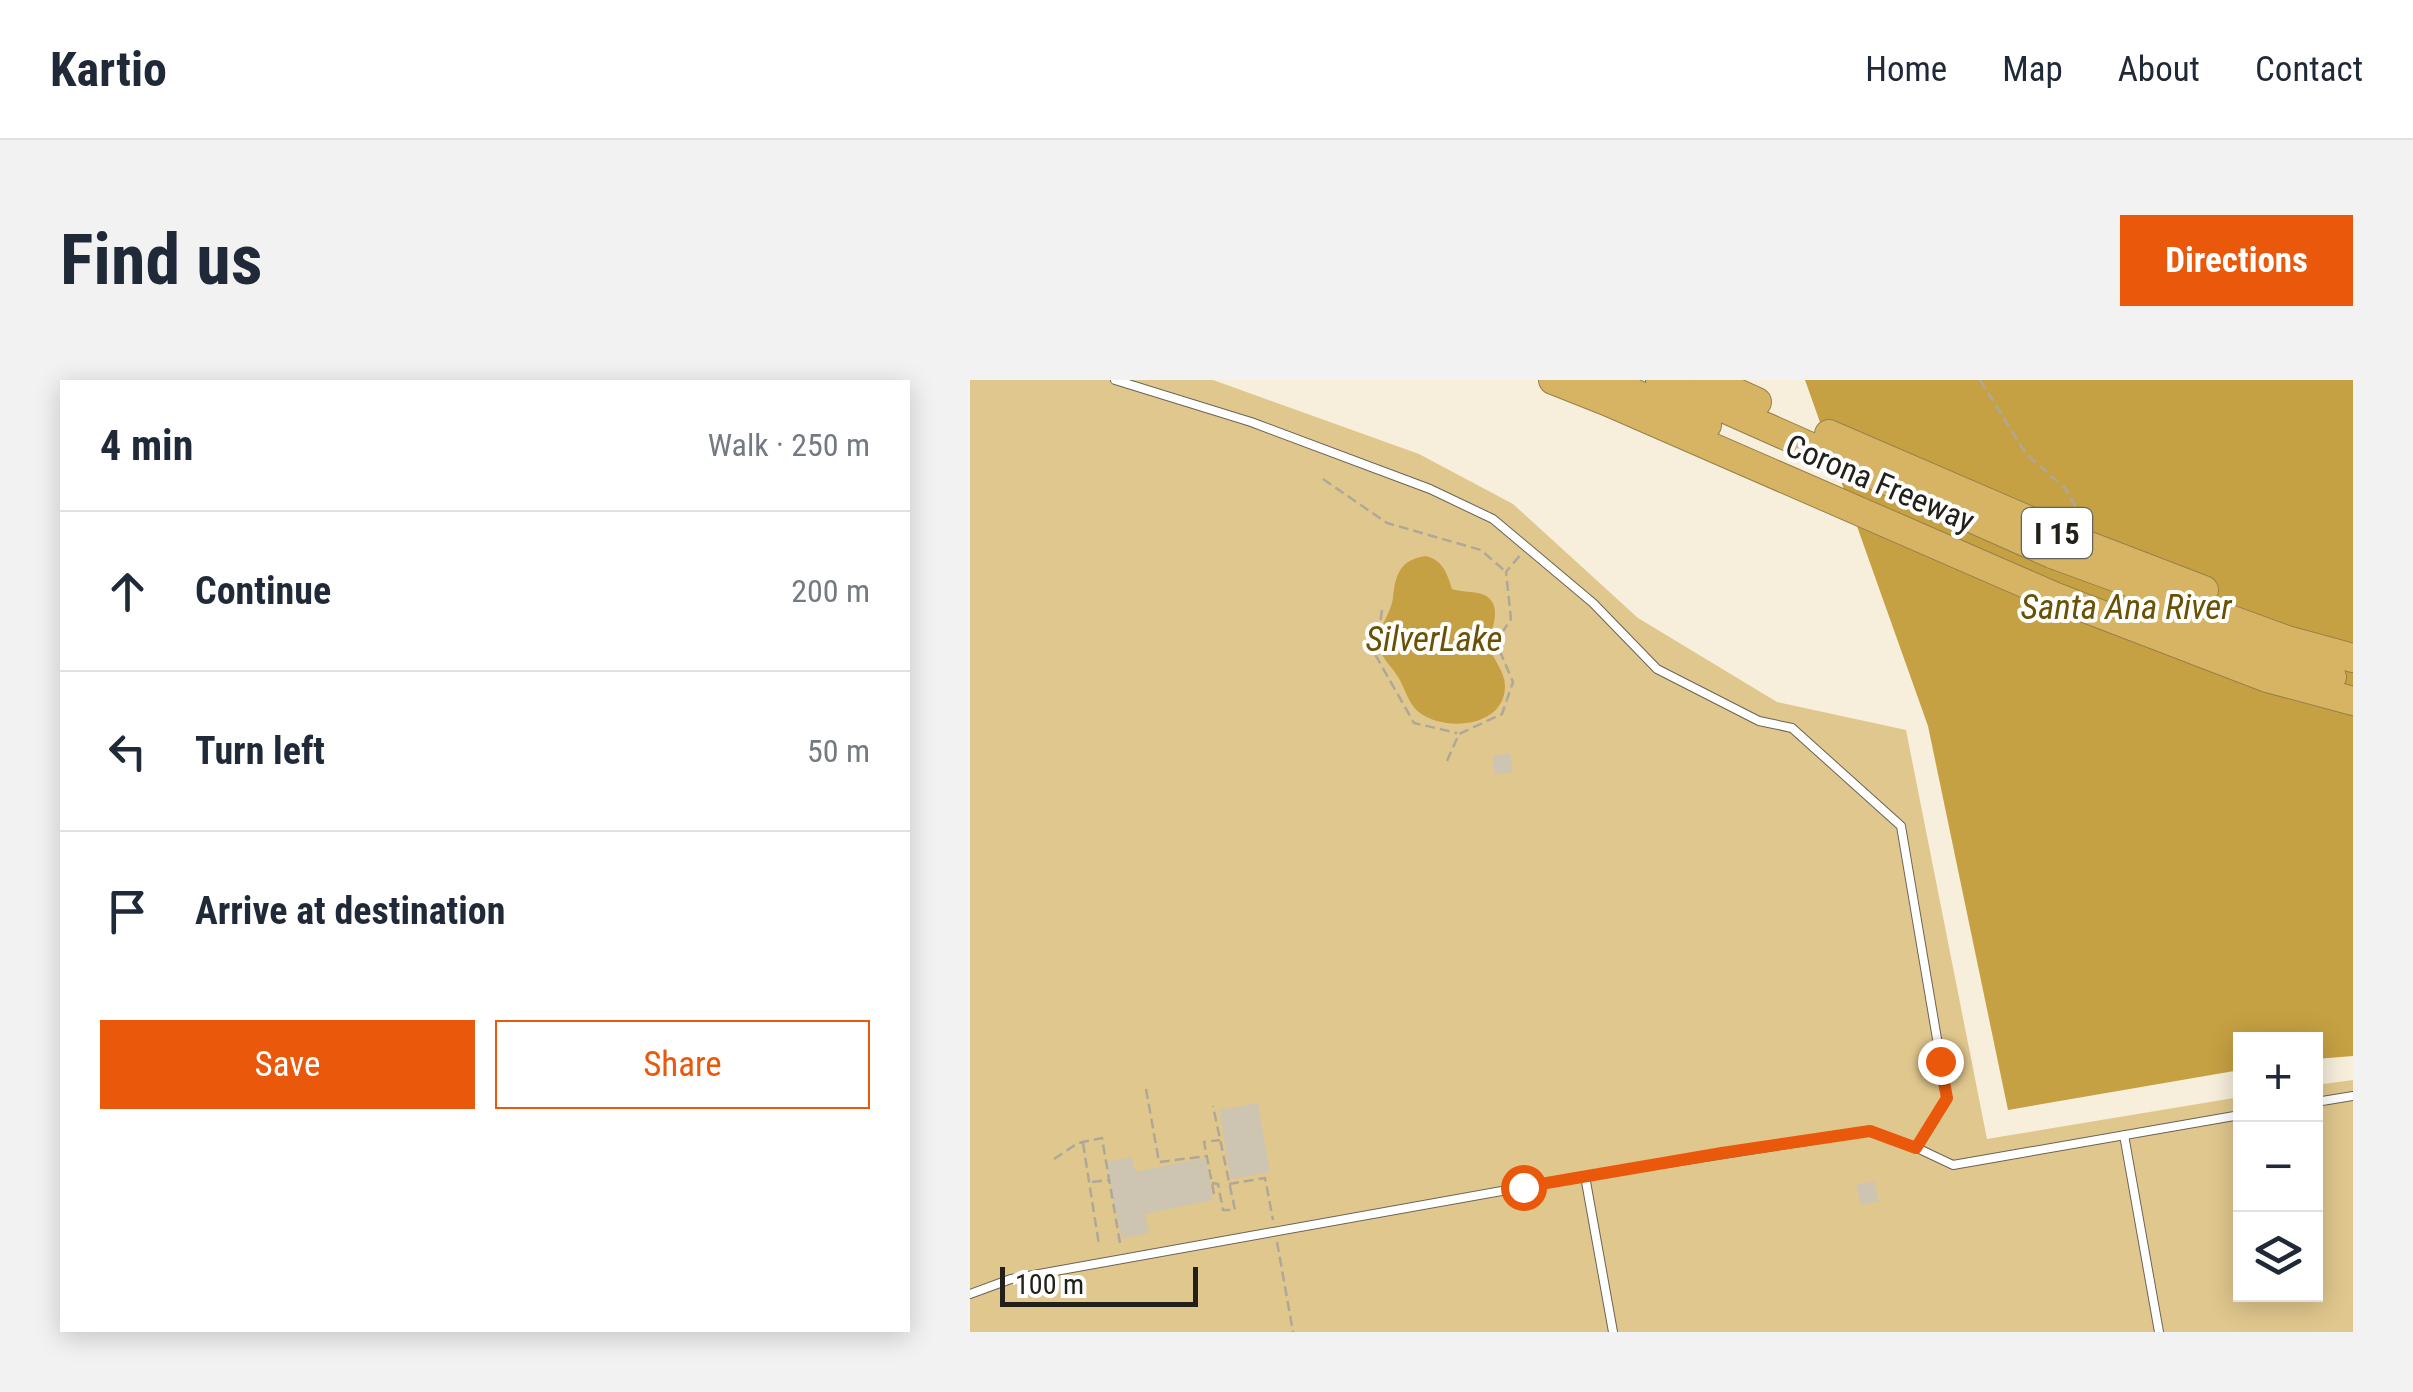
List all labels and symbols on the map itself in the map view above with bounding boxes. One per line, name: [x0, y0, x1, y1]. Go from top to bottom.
street label: Corona Freeway: [1780, 426, 1980, 540]
road number: I 15: [2022, 508, 2092, 558]
water label: Santa Ana River: [2020, 587, 2232, 628]
water label: SilverLake: [1365, 619, 1503, 660]
route end: [1918, 1039, 1964, 1085]
route start: [1501, 1165, 1547, 1211]
scale bar: [1000, 1262, 1198, 1306]

